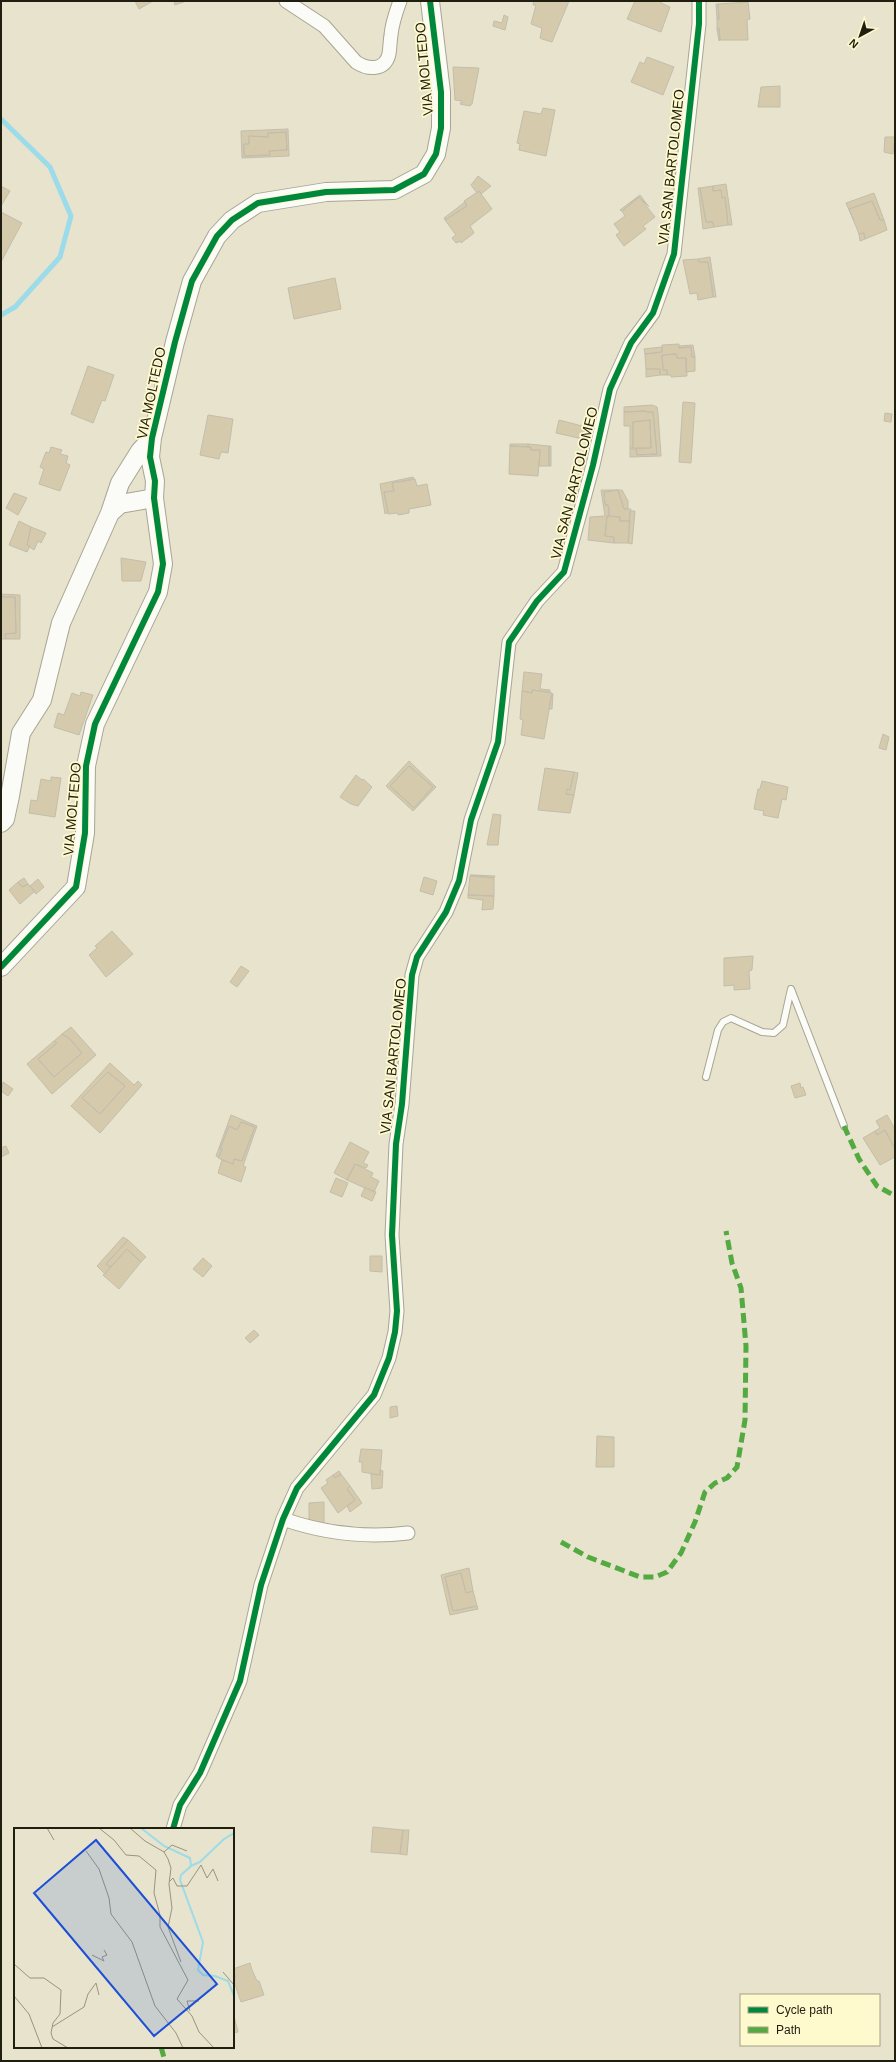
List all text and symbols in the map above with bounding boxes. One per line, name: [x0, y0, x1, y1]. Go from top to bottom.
north arrow: [840, 16, 880, 56]
street label: VIA MOLTEDO: [412, 21, 436, 116]
text: N: [847, 36, 860, 51]
street label: VIA SAN BARTOLOMEO: [655, 88, 687, 246]
street label: VIA MOLTEDO: [133, 345, 169, 441]
street label: VIA SAN BARTOLOMEO: [547, 405, 601, 561]
street label: VIA MOLTEDO: [60, 761, 84, 856]
street label: VIA SAN BARTOLOMEO: [377, 977, 409, 1135]
inset map: [14, 1828, 234, 2048]
legend: [740, 1994, 880, 2046]
text: Cycle path: [776, 2003, 833, 2017]
text: Path: [776, 2023, 801, 2037]

